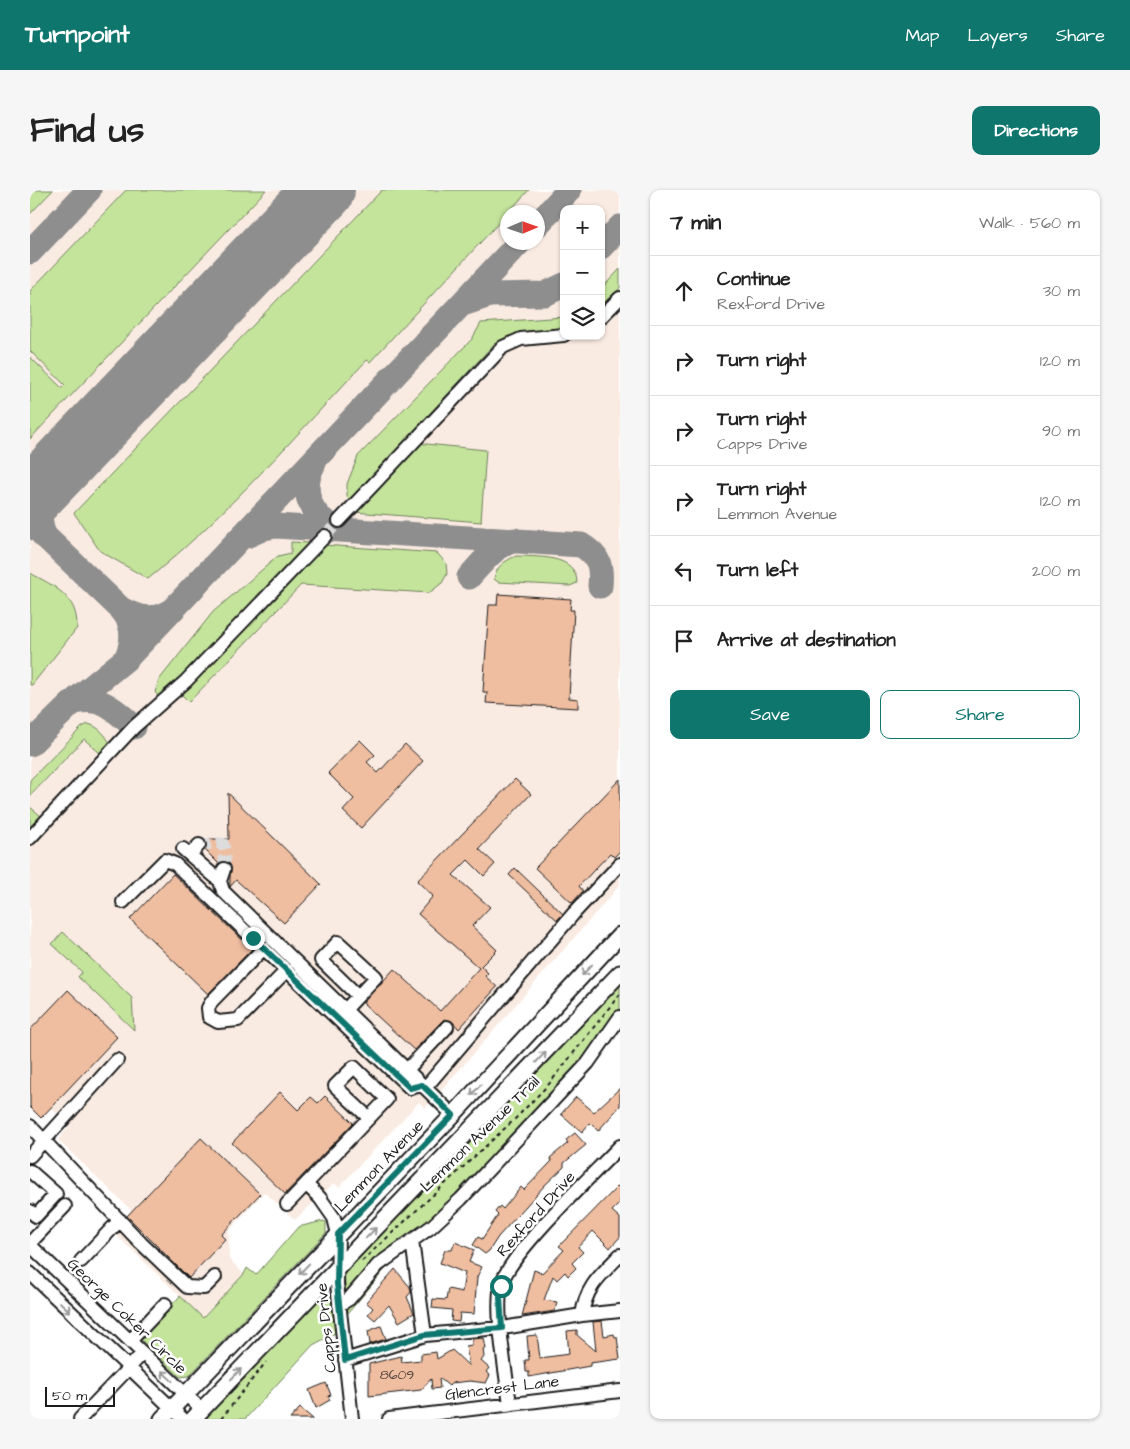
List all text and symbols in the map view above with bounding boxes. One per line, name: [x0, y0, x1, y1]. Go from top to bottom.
text: Turnpoint: [25, 18, 130, 52]
text: Map: [905, 23, 939, 48]
text: Layers: [967, 23, 1028, 48]
text: Share: [1056, 23, 1105, 48]
text: Find us: [30, 106, 144, 155]
button: Directions: [972, 106, 1100, 155]
north arrow: [500, 205, 545, 250]
map controls: [560, 205, 605, 340]
button: +: [560, 205, 605, 250]
text: 7 min: [670, 208, 721, 237]
text: Walk · 560 m: [979, 212, 1080, 234]
button: −: [560, 250, 605, 295]
text: Continue: [717, 266, 791, 293]
icon: ahead: [670, 277, 698, 305]
text: 30 m: [1043, 280, 1080, 302]
text: Rexford Drive: [717, 293, 825, 315]
button: layers: [560, 295, 605, 340]
icon: right: [670, 347, 698, 375]
text: Turn right: [717, 347, 806, 374]
text: 120 m: [1040, 350, 1080, 372]
text: Turn right: [717, 406, 806, 433]
icon: right: [670, 417, 698, 445]
text: 90 m: [1042, 420, 1080, 442]
text: Capps Drive: [717, 433, 807, 455]
text: Turn right: [717, 476, 806, 503]
icon: right: [670, 487, 698, 515]
text: 120 m: [1040, 490, 1080, 512]
text: Lemmon Avenue: [717, 503, 837, 525]
icon: left: [670, 557, 698, 585]
text: Turn left: [717, 557, 798, 584]
text: 200 m: [1032, 560, 1080, 582]
icon: arrive: [670, 627, 698, 655]
text: Arrive at destination: [717, 627, 896, 654]
button: Save: [670, 690, 870, 739]
button: Share: [880, 690, 1080, 739]
route end: [242, 927, 265, 950]
one-way arrow: [581, 964, 592, 977]
one-way arrow: [535, 1051, 547, 1063]
street label: Lemmon Avenue Trail: [415, 1071, 545, 1197]
one-way arrow: [470, 1083, 482, 1096]
street label: Lemmon Avenue: [329, 1115, 429, 1217]
street label: Rexford Drive: [492, 1166, 581, 1262]
one-way arrow: [364, 1228, 376, 1240]
street label: George Coker Circle: [62, 1253, 192, 1380]
one-way arrow: [298, 1263, 310, 1275]
route start: [490, 1275, 513, 1298]
street label: Capps Drive: [310, 1282, 342, 1374]
one-way arrow: [59, 1301, 72, 1313]
house number: 8609: [380, 1365, 414, 1385]
one-way arrow: [230, 1368, 242, 1381]
one-way arrow: [161, 1370, 173, 1382]
street label: Glencrest Lane: [444, 1370, 561, 1406]
scale bar: [45, 1384, 115, 1407]
text: 50 m: [52, 1386, 87, 1406]

